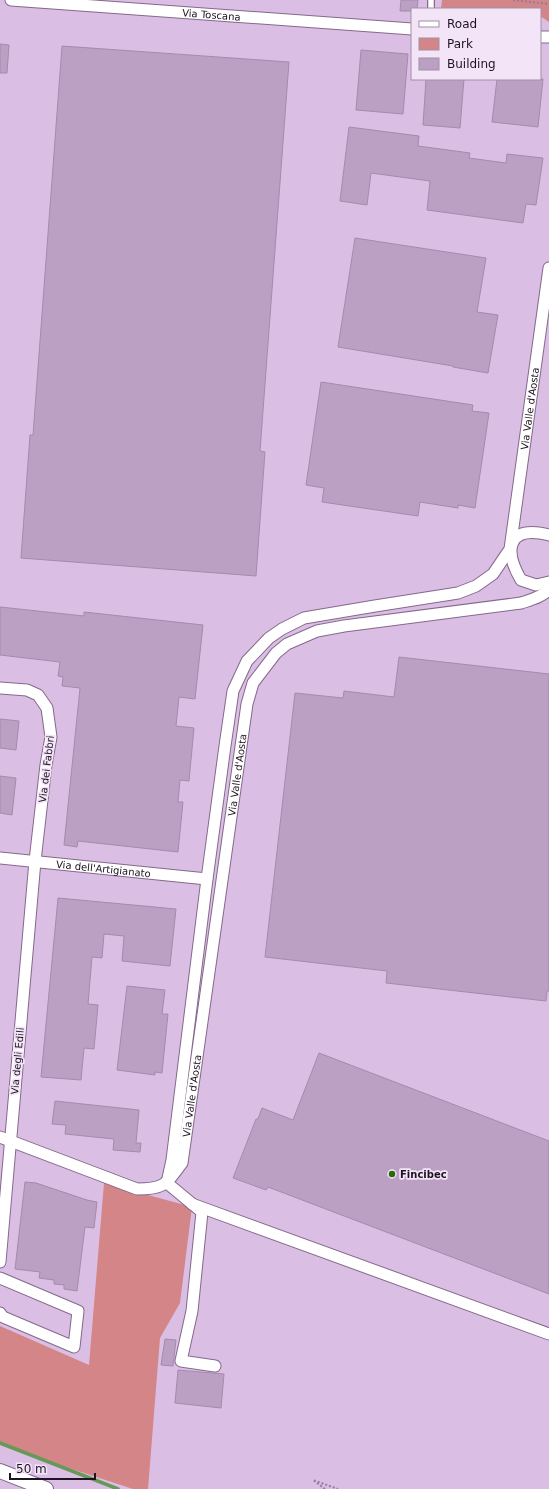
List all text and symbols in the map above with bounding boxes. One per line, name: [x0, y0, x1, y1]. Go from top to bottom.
street label: Via Toscana: [182, 7, 241, 23]
legend: [411, 8, 541, 80]
text: Road: [447, 17, 477, 31]
text: Park: [447, 37, 473, 51]
text: Building: [447, 57, 496, 71]
street label: Via Valle d'Aosta: [519, 367, 541, 451]
street label: Via Valle d'Aosta: [226, 733, 249, 817]
street label: Via dei Fabbri: [37, 735, 56, 803]
street label: Via dell'Artigianato: [56, 859, 151, 879]
street label: Via degli Edili: [9, 1027, 26, 1095]
street label: Via Valle d'Aosta: [181, 1054, 203, 1138]
marker: Fincibec: [387, 1169, 397, 1179]
place label: Fincibec: [400, 1169, 447, 1180]
scale bar: [10, 1455, 95, 1481]
text: 50 m: [16, 1462, 47, 1476]

